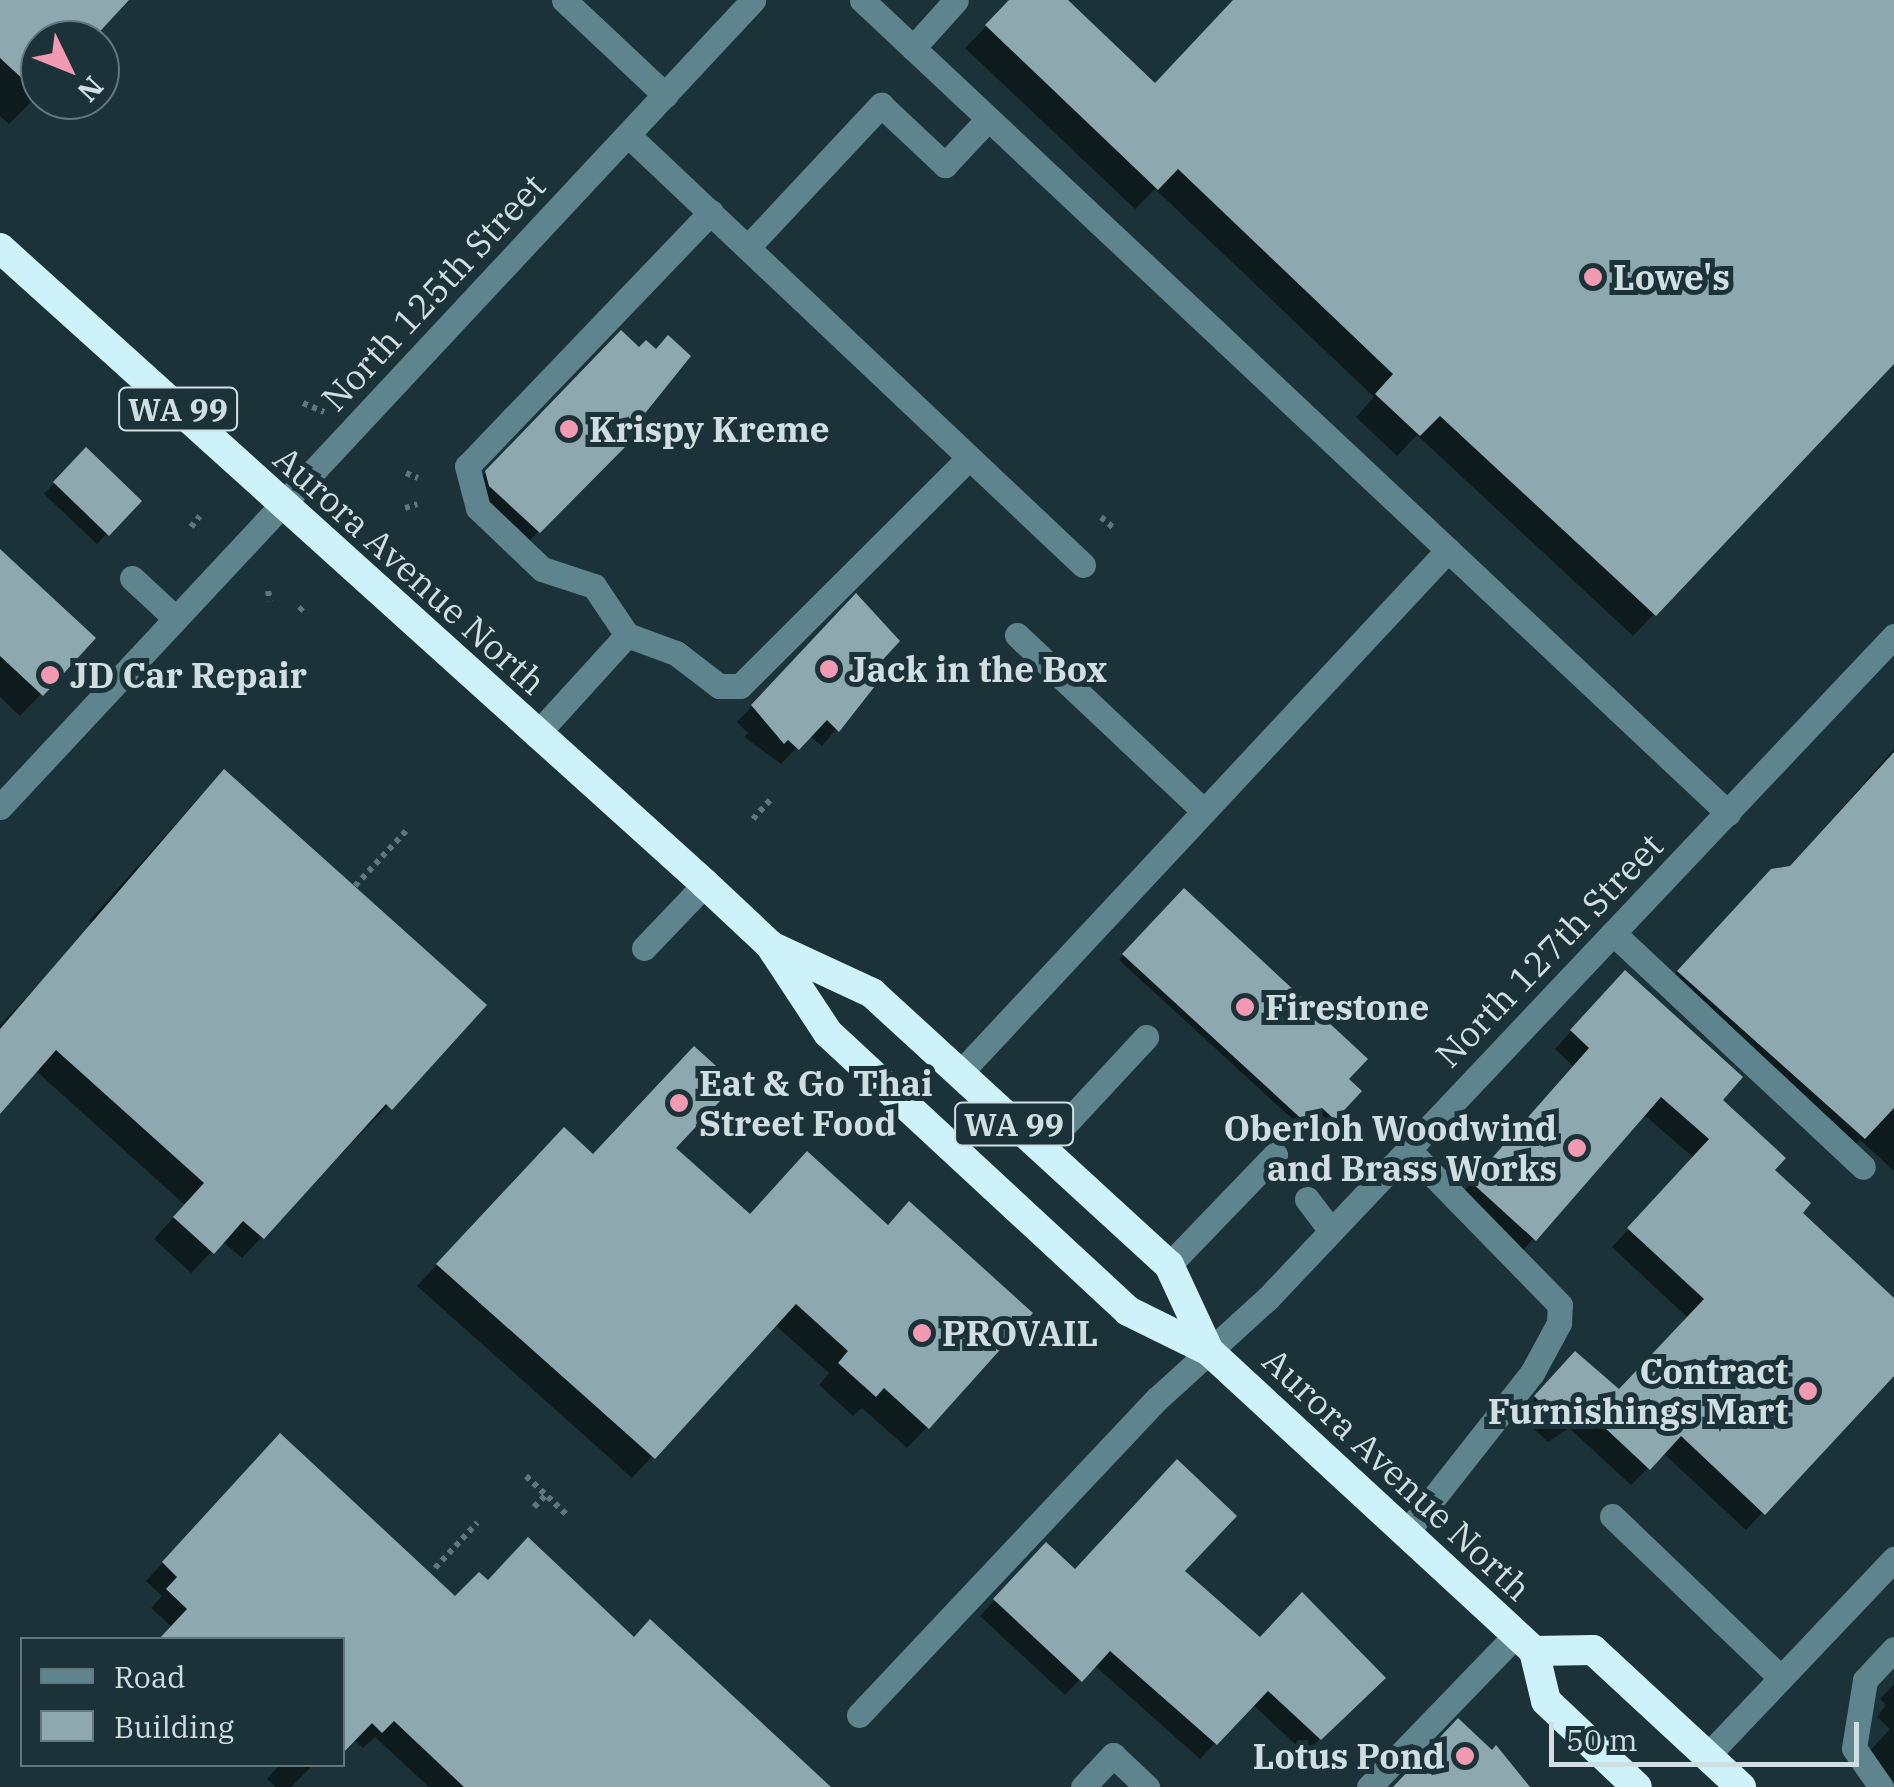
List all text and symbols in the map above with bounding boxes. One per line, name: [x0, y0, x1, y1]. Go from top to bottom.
north arrow: [20, 20, 120, 120]
text: N: [70, 69, 112, 110]
street label: North 125th Street: [312, 165, 554, 419]
place label: Lowe's: [1613, 256, 1730, 298]
marker: Lowe's: [1582, 266, 1604, 288]
road number: WA 99: [118, 382, 238, 436]
place label: Krispy Kreme: [589, 408, 829, 450]
marker: Krispy Kreme: [558, 418, 580, 440]
street label: Aurora Avenue North: [266, 437, 554, 703]
place label: Jack in the Box: [849, 648, 1107, 690]
place label: JD Car Repair: [70, 654, 307, 696]
marker: Jack in the Box: [818, 658, 840, 680]
marker: JD Car Repair: [39, 664, 61, 686]
street label: North 127th Street: [1427, 824, 1671, 1076]
place label: Firestone: [1265, 986, 1429, 1028]
marker: Firestone: [1234, 996, 1256, 1018]
place label: Eat & Go Thai Street Food: [699, 1062, 933, 1144]
marker: Eat & Go Thai Street Food: [668, 1092, 690, 1114]
road number: WA 99: [954, 1097, 1074, 1151]
place label: Oberloh Woodwind and Brass Works: [1223, 1107, 1557, 1189]
marker: Oberloh Woodwind and Brass Works: [1566, 1137, 1588, 1159]
place label: PROVAIL: [942, 1312, 1098, 1354]
marker: PROVAIL: [911, 1322, 933, 1344]
street label: Aurora Avenue North: [1254, 1339, 1540, 1609]
place label: Contract Furnishings Mart: [1488, 1350, 1788, 1432]
marker: Contract Furnishings Mart: [1797, 1380, 1819, 1402]
legend: [20, 1637, 345, 1767]
text: Road: [114, 1657, 186, 1696]
scale bar: [1554, 1702, 1864, 1764]
text: Building: [114, 1707, 234, 1746]
text: 50 m: [1566, 1720, 1638, 1759]
place label: Lotus Pond: [1253, 1735, 1445, 1777]
marker: Lotus Pond: [1454, 1745, 1476, 1767]

